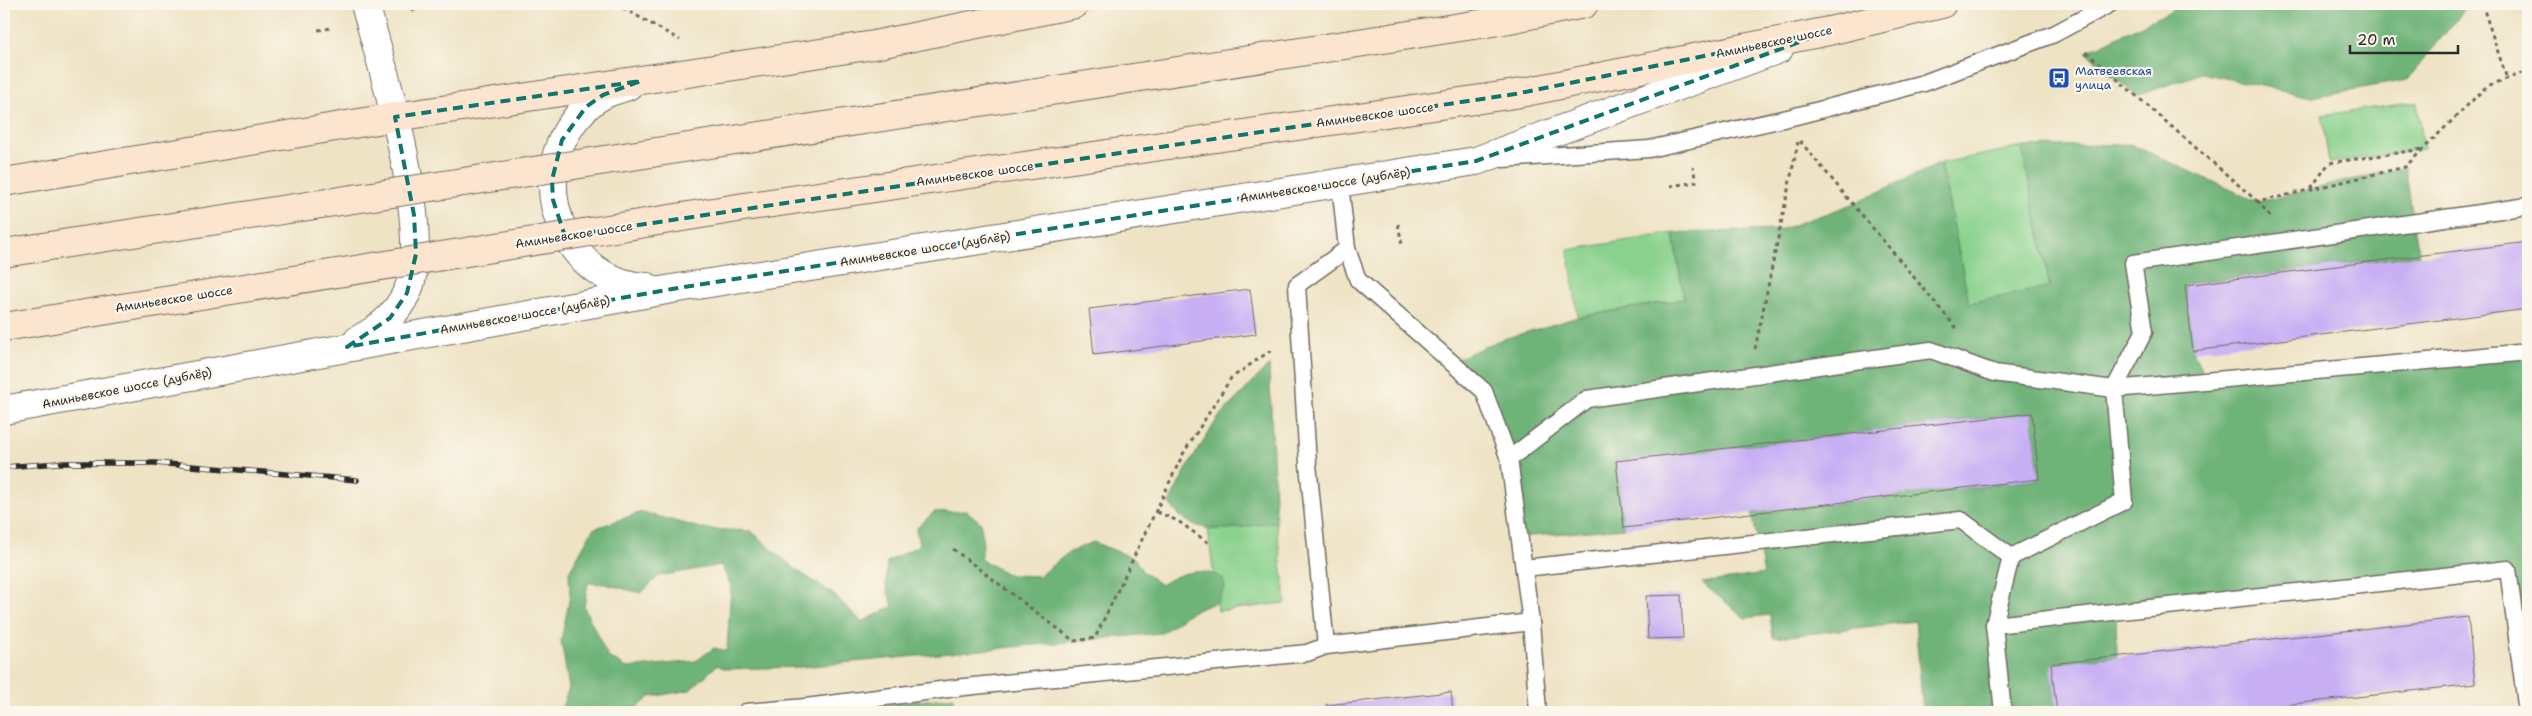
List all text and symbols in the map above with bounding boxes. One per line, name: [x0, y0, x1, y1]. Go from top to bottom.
street label: Аминьевское шоссе: [1714, 22, 1834, 62]
scale bar: [2350, 22, 2457, 54]
text: 20 m: [2357, 30, 2396, 50]
place label: Матвеевская улица: [2075, 63, 2152, 93]
bus stop icon: Матвеевская улица: [2047, 66, 2071, 90]
street label: Аминьевское шоссе: [1315, 99, 1435, 131]
street label: Аминьевское шоссе: [915, 158, 1035, 190]
street label: Аминьевское шоссе (дублёр): [1239, 164, 1412, 206]
street label: Аминьевское шоссе: [514, 218, 634, 252]
street label: Аминьевское шоссе (дублёр): [839, 228, 1012, 270]
street label: Аминьевское шоссе: [114, 282, 234, 316]
street label: Аминьевское шоссе (дублёр): [439, 292, 611, 338]
street label: Аминьевское шоссе (дублёр): [41, 364, 213, 412]

